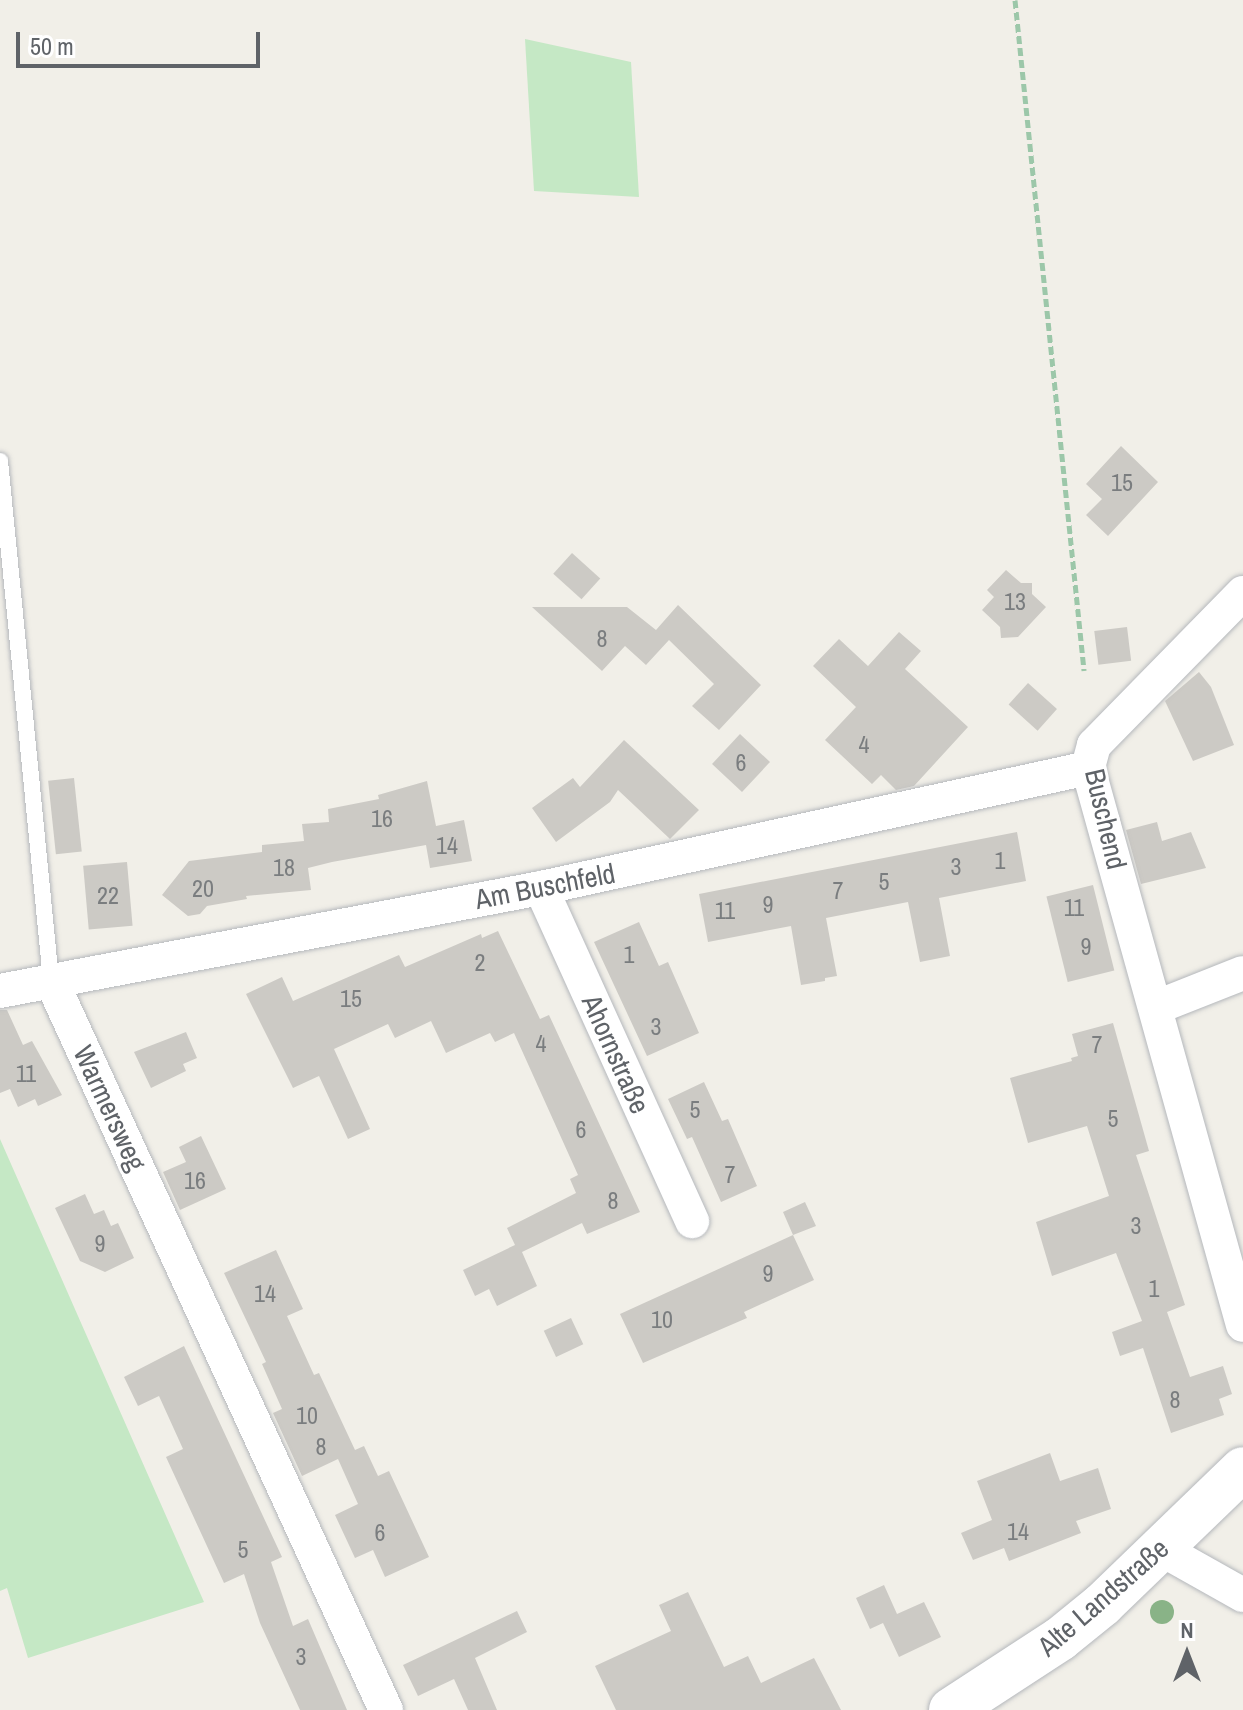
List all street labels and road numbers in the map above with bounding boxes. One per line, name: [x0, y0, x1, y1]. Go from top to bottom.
street label: Buschend: [1078, 765, 1134, 873]
street label: Am Buschfeld: [472, 856, 618, 916]
street label: Ahornstraße: [575, 989, 657, 1119]
street label: Warmersweg: [66, 1040, 154, 1176]
street label: Alte Landstraße: [1031, 1531, 1175, 1663]

